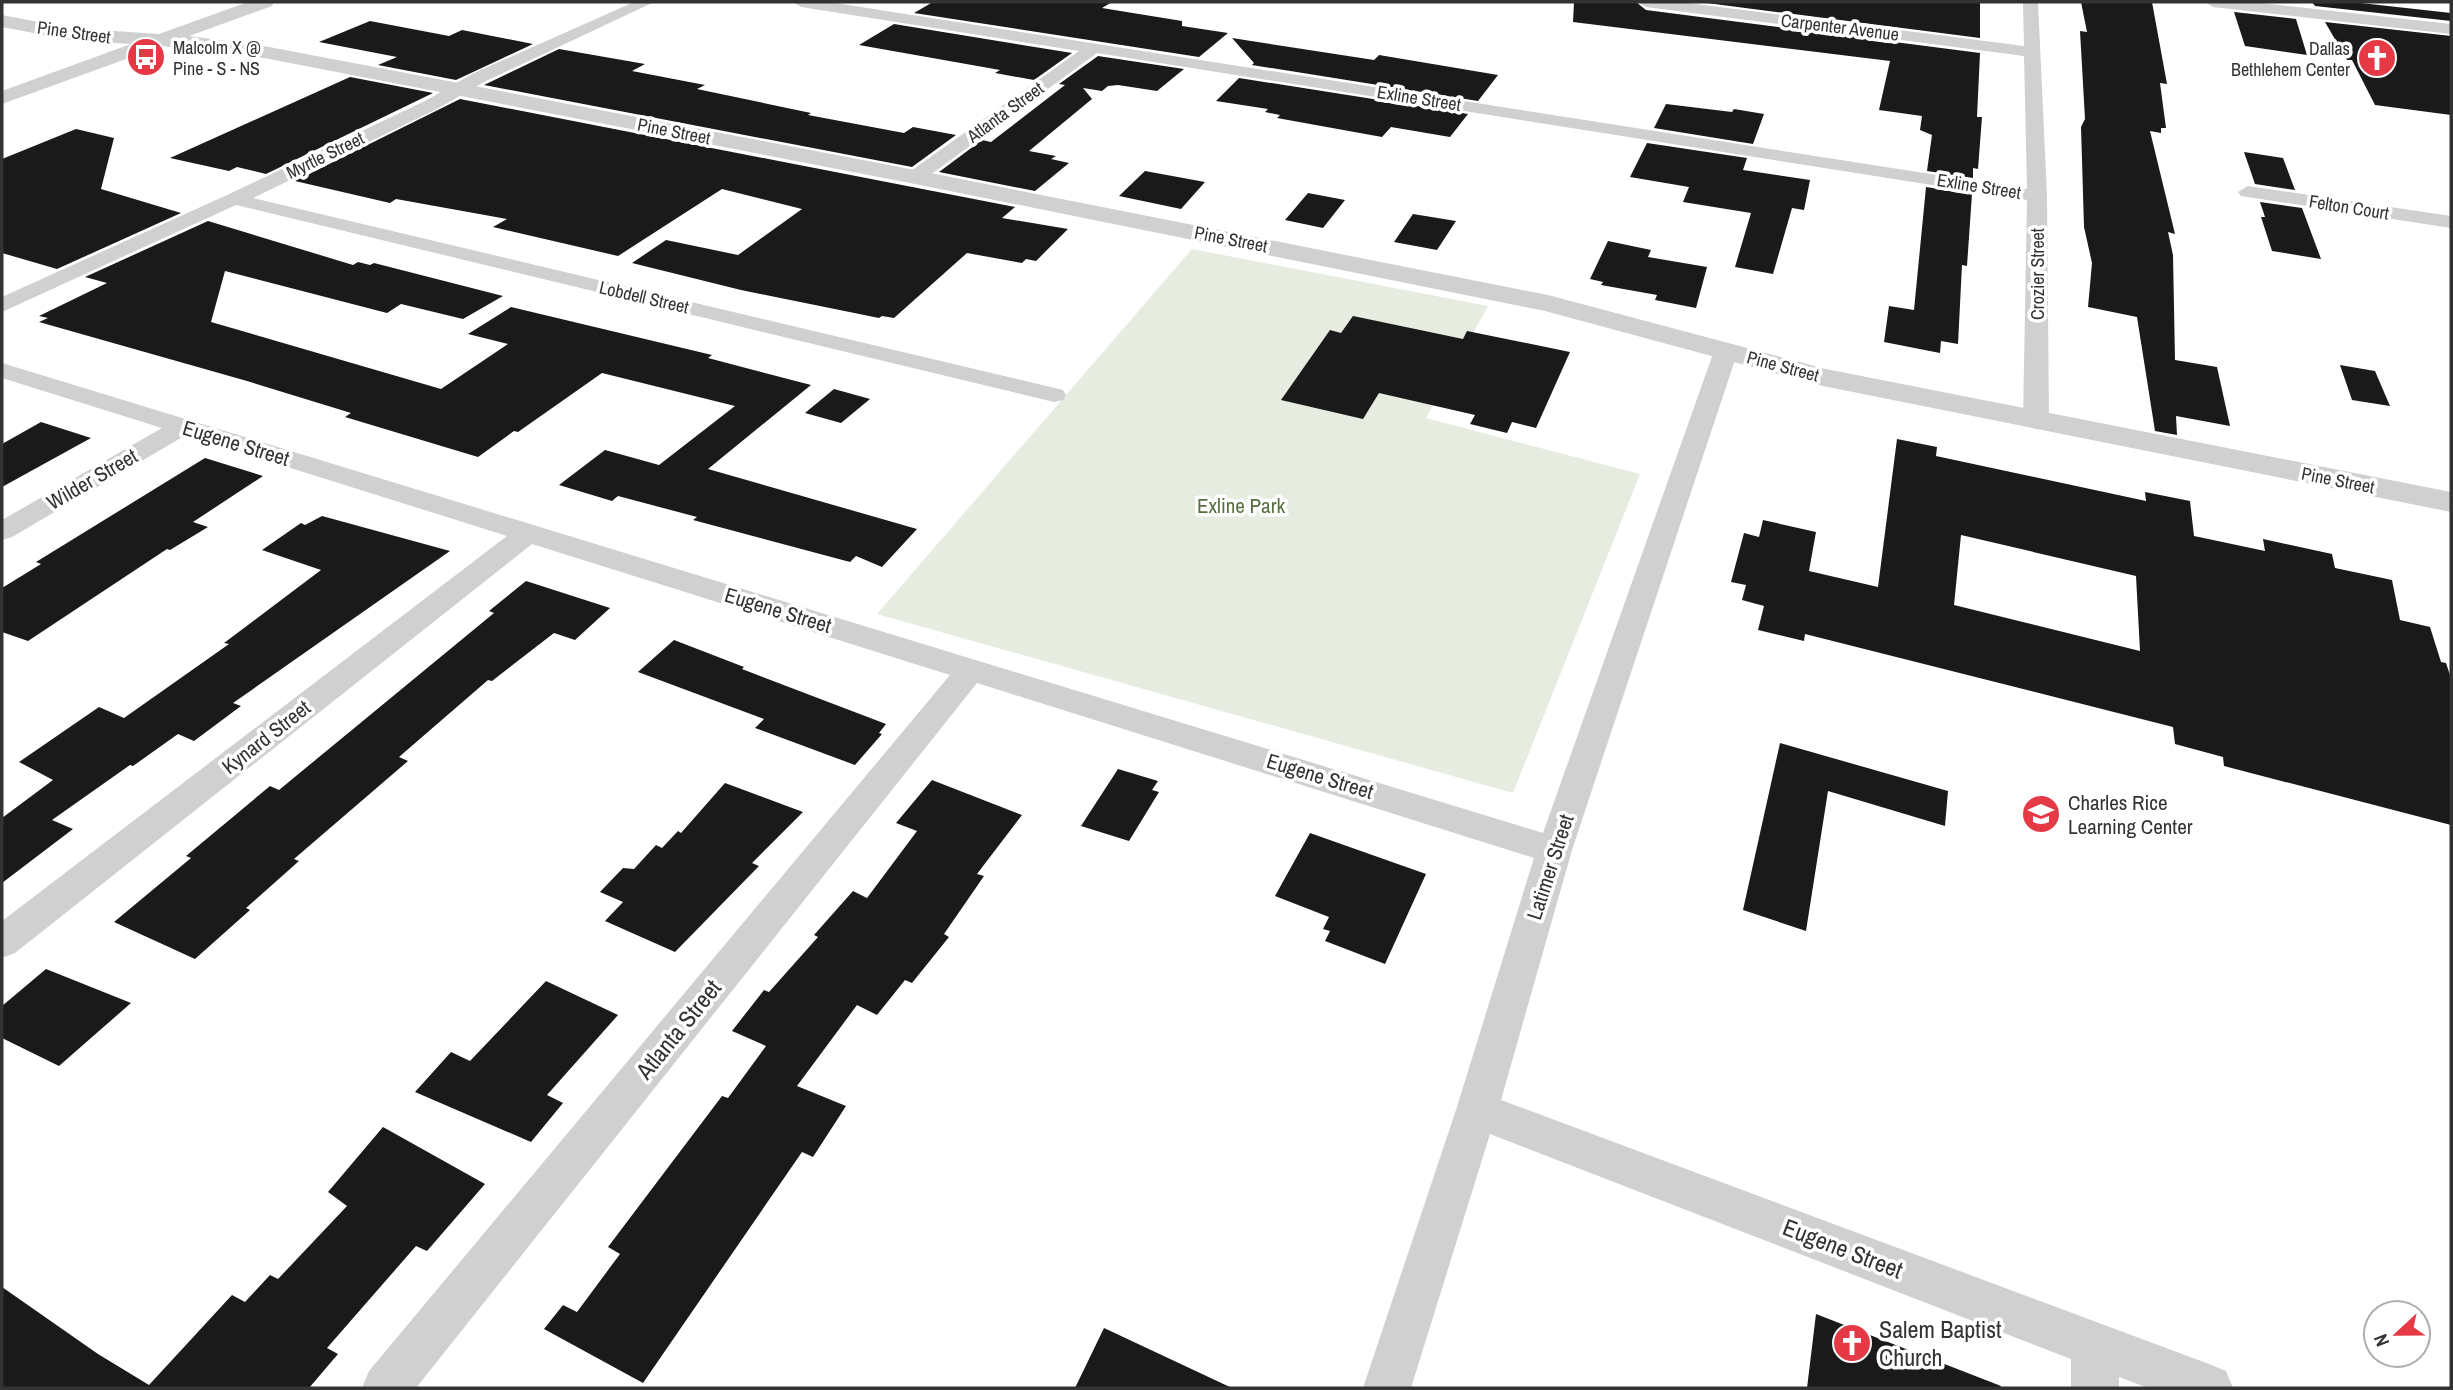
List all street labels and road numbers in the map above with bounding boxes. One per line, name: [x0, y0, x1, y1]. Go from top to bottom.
street label: Carpenter Avenue: [1780, 7, 1900, 47]
street label: Pine Street: [36, 14, 112, 50]
street label: Atlanta Street: [961, 76, 1049, 149]
street label: Exline Street: [1375, 79, 1463, 117]
street label: Pine Street: [635, 112, 713, 150]
street label: Myrtle Street: [282, 125, 368, 185]
street label: Exline Street: [1935, 167, 2023, 205]
street label: Felton Court: [2307, 188, 2391, 226]
street label: Pine Street: [1192, 220, 1270, 258]
street label: Crozier Street: [2025, 228, 2050, 320]
street label: Lobdell Street: [597, 275, 691, 319]
street label: Pine Street: [1744, 344, 1822, 388]
street label: Eugene Street: [179, 413, 293, 473]
street label: Wilder Street: [41, 441, 143, 517]
street label: Pine Street: [2299, 461, 2377, 499]
street label: Eugene Street: [721, 580, 835, 640]
street label: Kynard Street: [216, 693, 317, 781]
street label: Eugene Street: [1263, 746, 1377, 806]
street label: Latimer Street: [1519, 810, 1581, 923]
street label: Atlanta Street: [627, 972, 728, 1086]
street label: Eugene Street: [1779, 1211, 1908, 1286]

